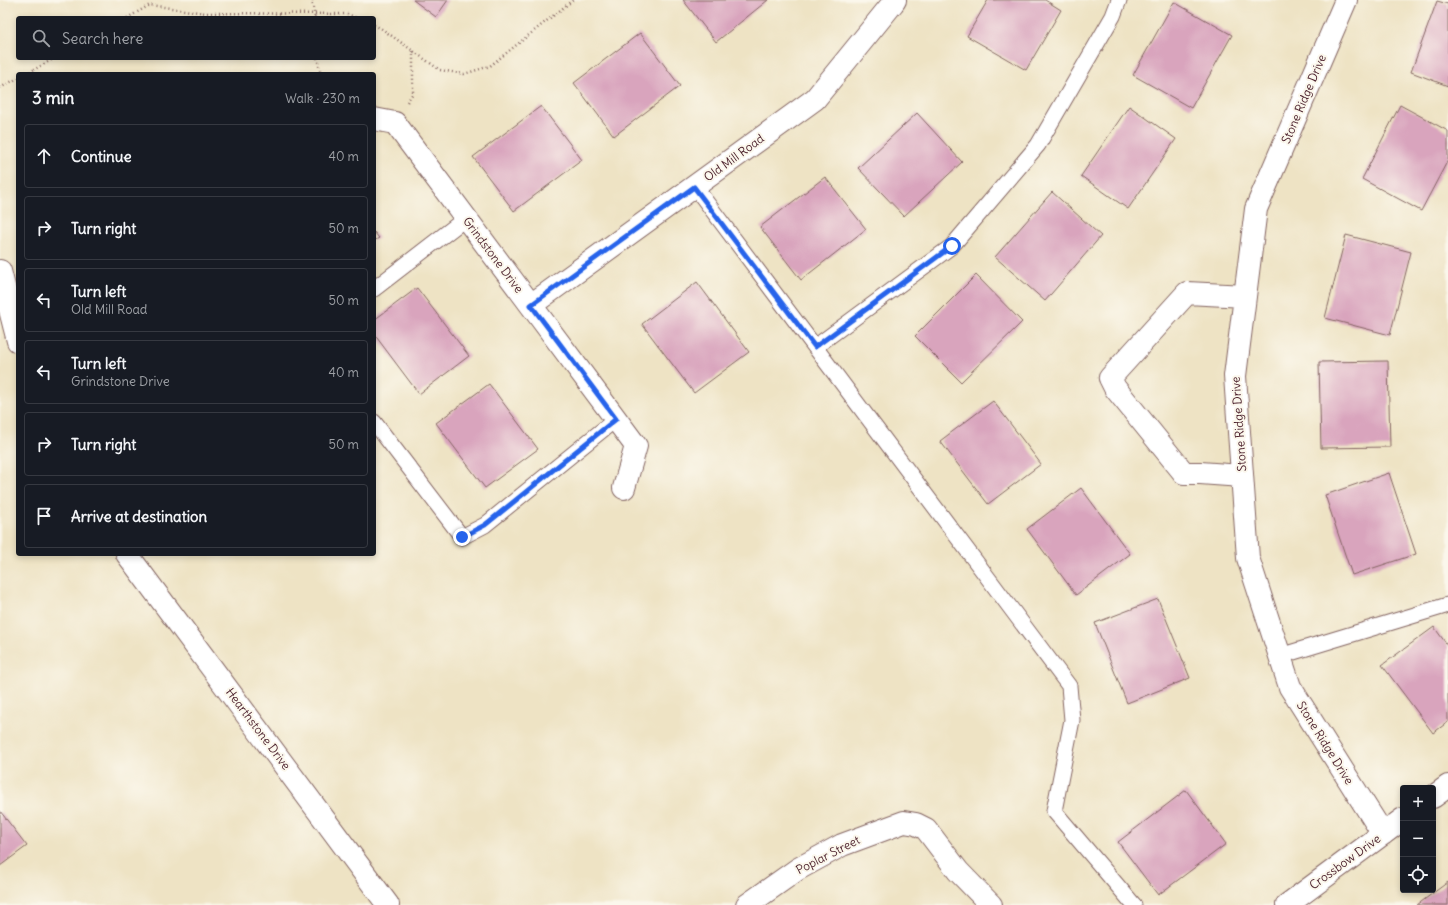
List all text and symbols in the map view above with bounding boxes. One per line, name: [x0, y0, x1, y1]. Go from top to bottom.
search box: [16, 16, 376, 60]
icon: search: [30, 27, 52, 49]
text: Search here: [62, 29, 143, 48]
street label: Stone Ridge Drive: [1278, 52, 1329, 146]
text: 3 min: [32, 87, 74, 109]
text: Walk · 230 m: [285, 90, 360, 107]
street label: Old Mill Road: [701, 131, 767, 184]
icon: ahead: [33, 145, 55, 167]
text: Continue: [71, 147, 132, 166]
text: 40 m: [328, 148, 359, 165]
street label: Grindstone Drive: [460, 214, 527, 296]
icon: right: [33, 217, 55, 239]
text: Turn right: [71, 219, 136, 238]
text: 50 m: [328, 220, 359, 237]
route start: [943, 237, 961, 255]
text: Turn left: [71, 282, 126, 301]
icon: left: [33, 289, 55, 311]
text: 50 m: [328, 292, 359, 309]
text: Old Mill Road: [71, 301, 148, 318]
text: Turn left: [71, 354, 126, 373]
icon: left: [33, 361, 55, 383]
text: 40 m: [328, 364, 359, 381]
text: Grindstone Drive: [71, 373, 170, 390]
street label: Stone Ridge Drive: [1228, 376, 1249, 472]
icon: right: [33, 433, 55, 455]
text: Turn right: [71, 435, 136, 454]
text: 50 m: [328, 436, 359, 453]
icon: arrive: [33, 505, 55, 527]
text: Arrive at destination: [71, 507, 207, 526]
route end: [453, 528, 471, 546]
street label: Hearthstone Drive: [223, 685, 294, 773]
street label: Stone Ridge Drive: [1294, 698, 1357, 787]
map controls: [1400, 785, 1436, 893]
button: +: [1400, 785, 1436, 821]
button: −: [1400, 821, 1436, 857]
street label: Crossbow Drive: [1306, 831, 1383, 892]
street label: Poplar Street: [793, 832, 862, 877]
button: locate: [1400, 857, 1436, 893]

